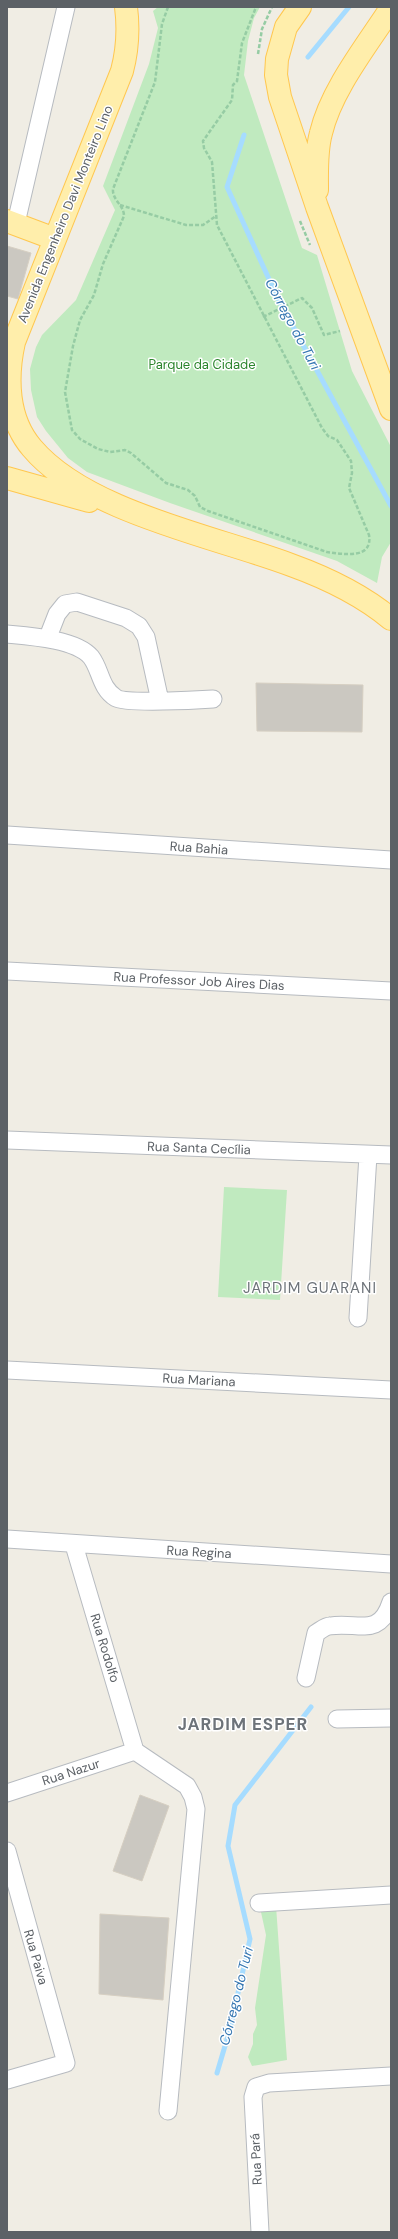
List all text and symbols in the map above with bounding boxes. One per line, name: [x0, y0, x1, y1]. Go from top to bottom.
street label: Avenida Engenheiro Davi Monteiro Lino: [13, 102, 117, 325]
water label: Córrego do Turi: [261, 275, 325, 373]
park label: Parque da Cidade: [148, 356, 256, 373]
street label: Rua Bahia: [169, 837, 229, 859]
street label: Rua Professor Job Aires Dias: [113, 968, 285, 994]
street label: Rua Santa Cecília: [147, 1138, 251, 1158]
district label: JARDIM GUARANI: [243, 1278, 377, 1298]
street label: Rua Mariana: [162, 1370, 236, 1390]
street label: Rua Regina: [166, 1542, 232, 1562]
street label: Rua Rodolfo: [86, 1611, 124, 1685]
district label: JARDIM ESPER: [178, 1713, 308, 1735]
street label: Rua Nazur: [40, 1755, 102, 1789]
street label: Rua Paiva: [20, 1927, 52, 1987]
water label: Córrego do Turi: [215, 1944, 257, 2047]
street label: Rua Pará: [246, 2133, 266, 2185]

